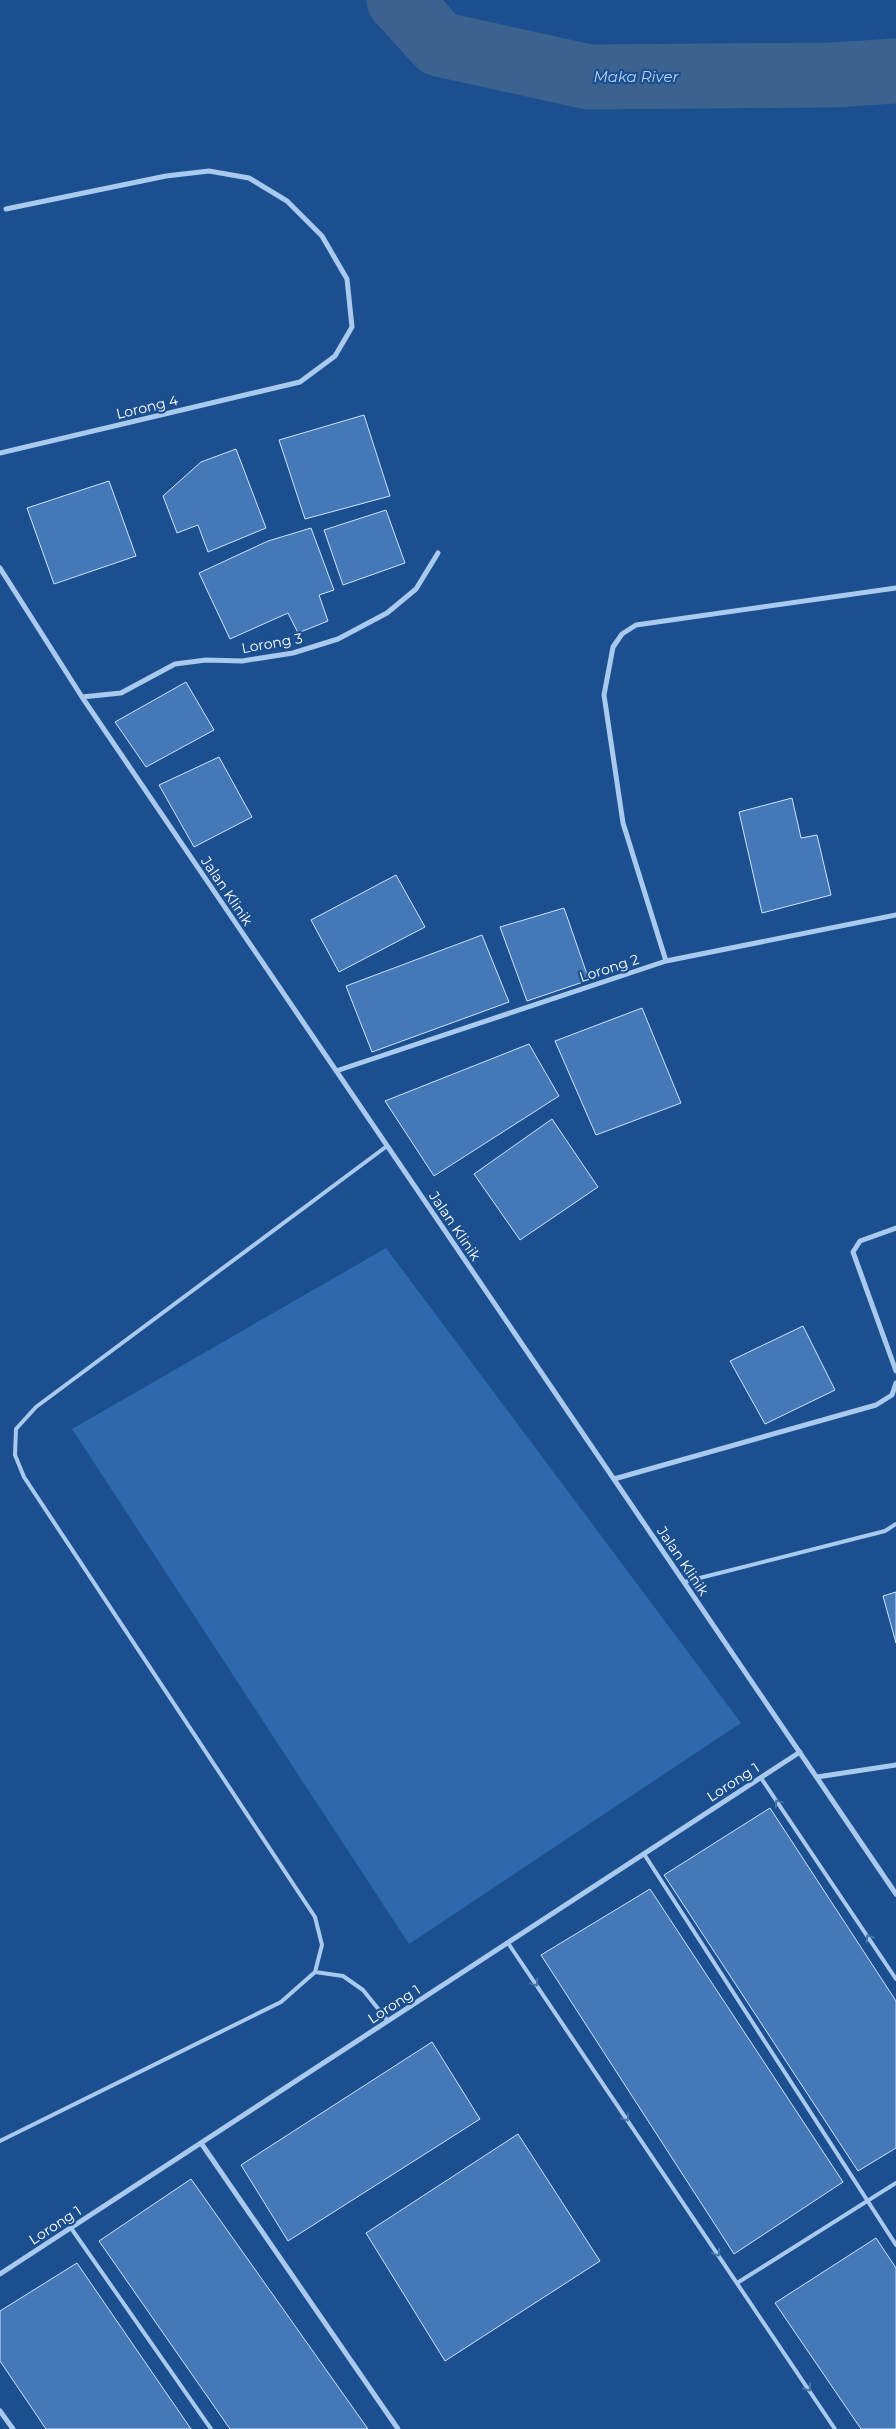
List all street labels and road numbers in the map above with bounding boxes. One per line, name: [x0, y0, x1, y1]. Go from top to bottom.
street label: Lorong 4: [114, 391, 180, 423]
street label: Lorong 3: [240, 629, 304, 657]
street label: Jalan Klinik: [197, 852, 257, 930]
street label: Lorong 2: [577, 950, 641, 986]
street label: Jalan Klinik: [425, 1187, 485, 1265]
street label: Jalan Klinik: [653, 1522, 713, 1600]
street label: Lorong 1: [703, 1758, 763, 1806]
street label: Lorong 1: [364, 1980, 424, 2028]
street label: Lorong 1: [25, 2201, 85, 2249]

